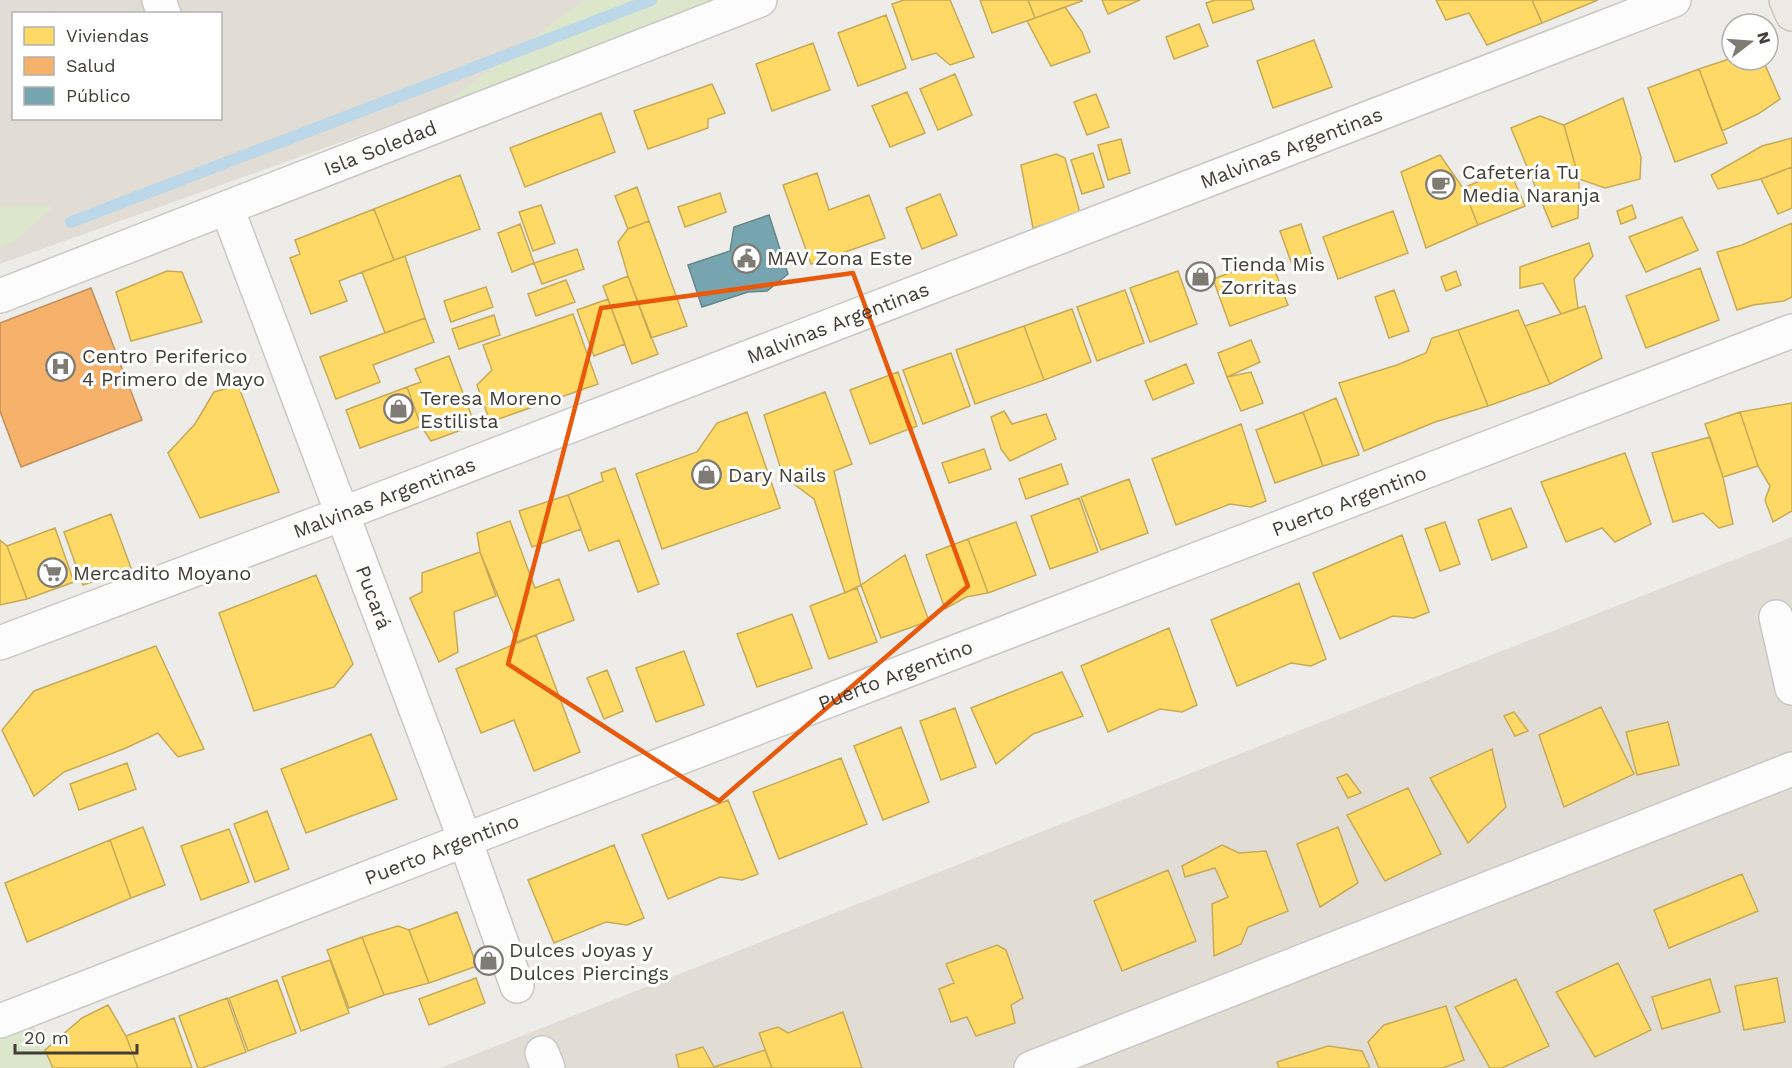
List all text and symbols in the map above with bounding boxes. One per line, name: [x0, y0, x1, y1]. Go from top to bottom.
legend: [12, 12, 222, 120]
north arrow: [1720, 12, 1780, 72]
text: Viviendas: [66, 25, 149, 46]
text: N: [1753, 29, 1775, 46]
text: Salud: [66, 55, 115, 76]
text: Público: [66, 85, 131, 106]
street label: Malvinas Argentinas: [1197, 102, 1386, 194]
street label: Isla Soledad: [320, 115, 440, 181]
place label: Cafetería Tu Media Naranja: [1462, 160, 1600, 207]
cafe icon: Cafetería Tu Media Naranja: [1425, 168, 1457, 200]
public building icon: MAV Zona Este: [730, 242, 762, 274]
place label: MAV Zona Este: [767, 246, 913, 270]
place label: Tienda Mis Zorritas: [1221, 252, 1325, 299]
shop icon: Tienda Mis Zorritas: [1184, 260, 1216, 292]
street label: Malvinas Argentinas: [743, 277, 932, 369]
place label: Centro Periferico 4 Primero de Mayo: [82, 344, 265, 391]
hospital icon: Centro Periferico 4 Primero de Mayo: [45, 351, 77, 383]
place label: Teresa Moreno Estilista: [420, 386, 562, 433]
shop icon: Teresa Moreno Estilista: [383, 393, 415, 425]
street label: Malvinas Argentinas: [290, 452, 479, 543]
shop icon: Dary Nails: [691, 459, 723, 491]
street label: Puerto Argentino: [1269, 460, 1430, 541]
place label: Dary Nails: [728, 463, 826, 487]
supermarket icon: Mercadito Moyano: [36, 557, 68, 589]
place label: Mercadito Moyano: [73, 561, 251, 585]
street label: Pucará: [351, 562, 397, 633]
street label: Puerto Argentino: [815, 634, 976, 715]
street label: Puerto Argentino: [361, 808, 522, 890]
place label: Dulces Joyas y Dulces Piercings: [509, 938, 669, 985]
shop icon: Dulces Joyas y Dulces Piercings: [472, 945, 504, 977]
scale bar: [15, 1017, 136, 1055]
text: 20 m: [24, 1027, 69, 1048]

